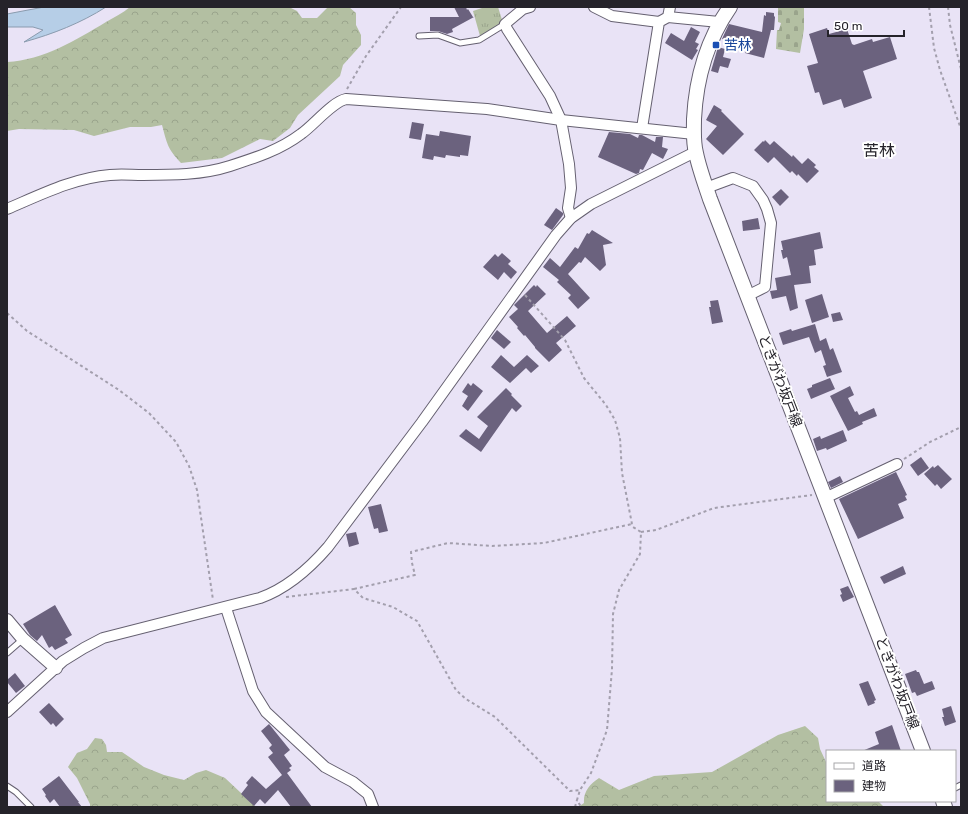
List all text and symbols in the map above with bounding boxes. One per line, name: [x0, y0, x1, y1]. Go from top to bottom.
scale bar: [828, 12, 904, 38]
text: 50 m: [834, 19, 862, 33]
place label: 苦林: [724, 37, 752, 54]
marker: 苦林: [711, 40, 721, 50]
district label: 苦林: [863, 141, 895, 160]
street label: ときがわ坂戸線: [755, 332, 805, 430]
street label: ときがわ坂戸線: [872, 634, 922, 732]
legend: [826, 750, 956, 802]
text: 道路: [862, 759, 886, 773]
text: 建物: [862, 779, 886, 793]

